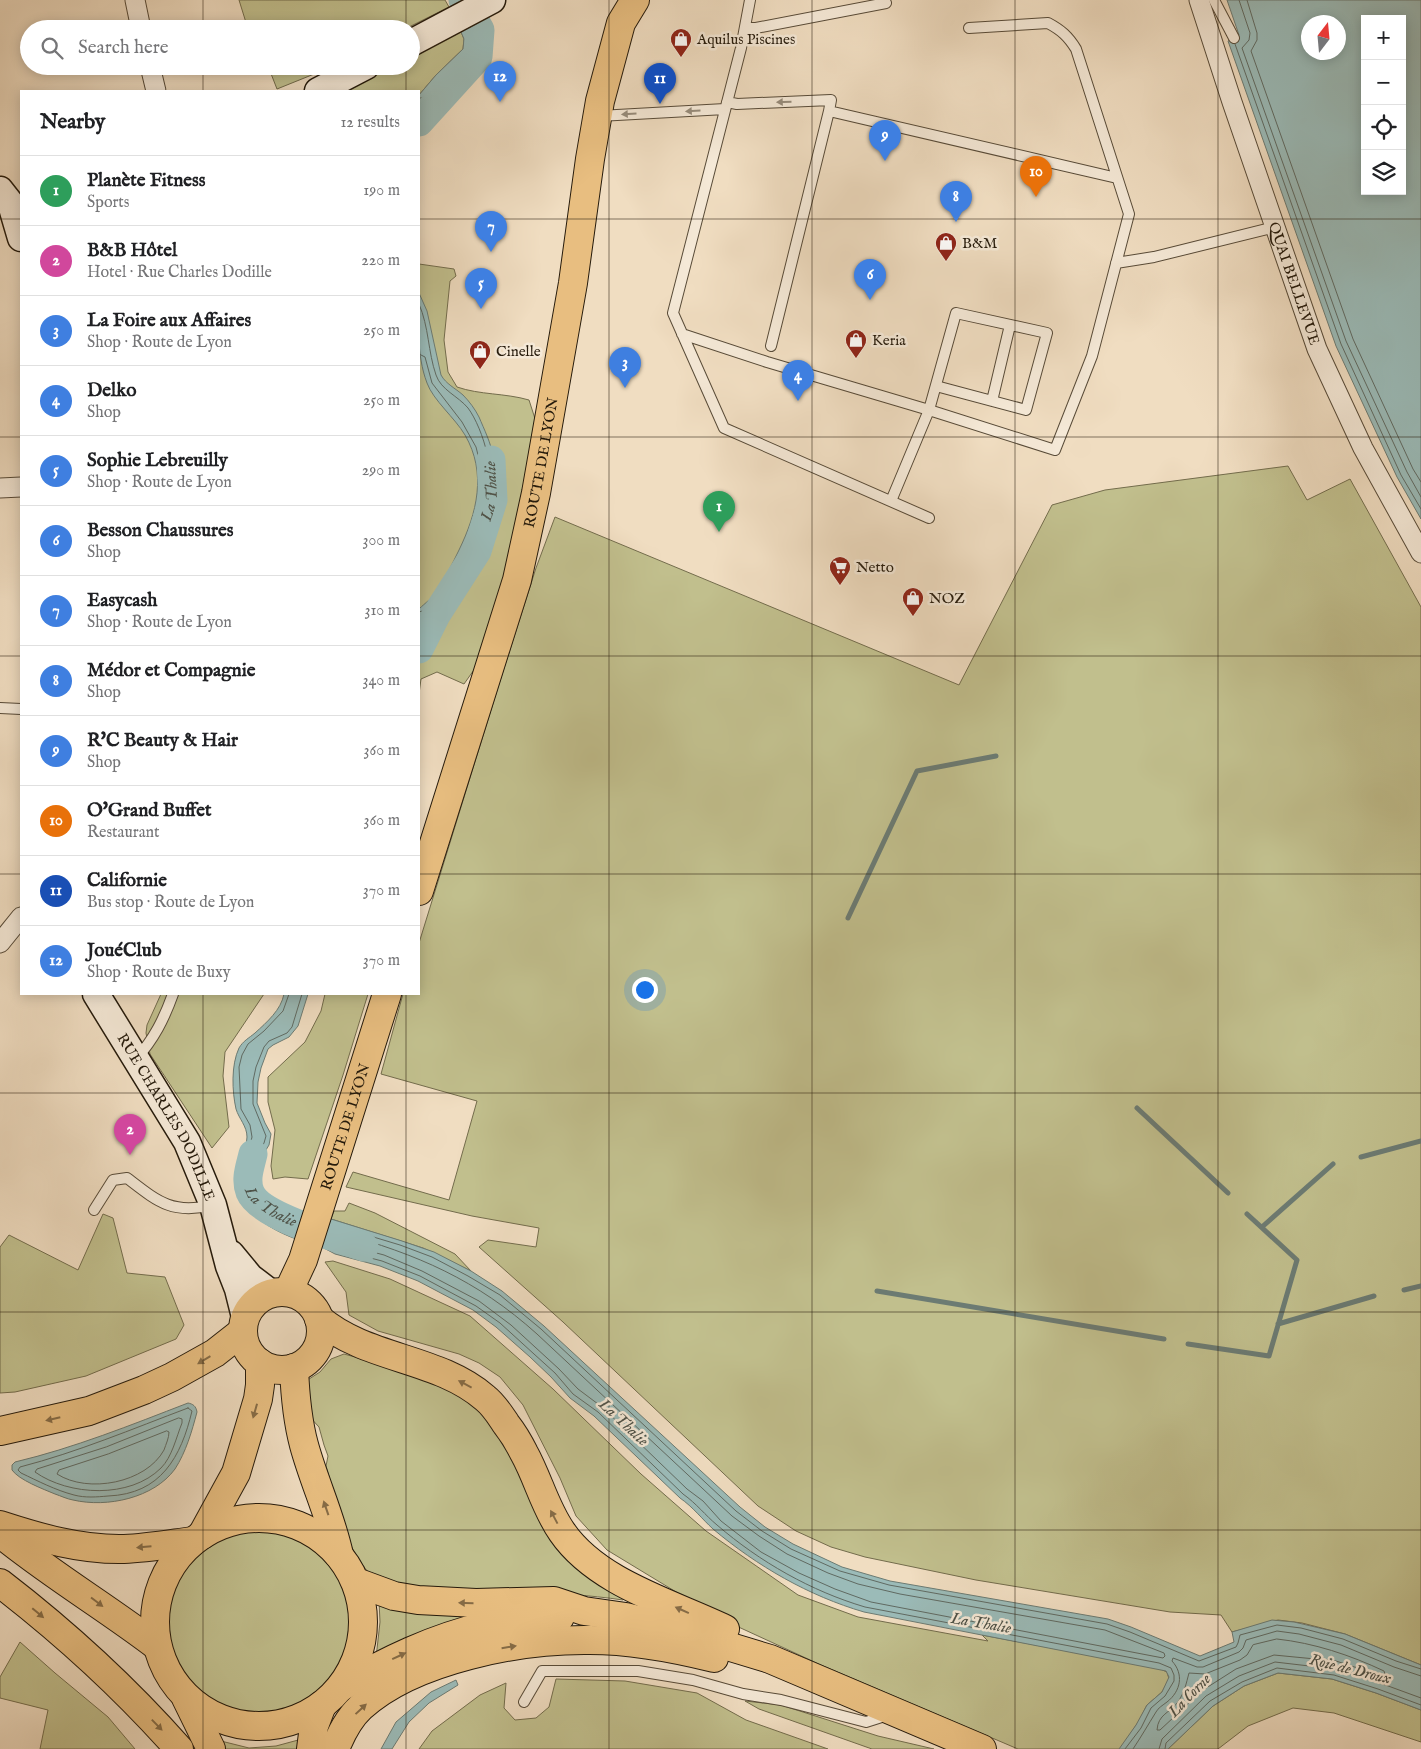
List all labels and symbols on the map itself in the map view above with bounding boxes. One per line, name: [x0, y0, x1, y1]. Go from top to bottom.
north arrow: [1301, 15, 1346, 60]
shop icon: Aquilus Piscines: [669, 27, 693, 58]
place label: Aquilus Piscines: [696, 30, 795, 49]
pin: 12: [484, 61, 516, 102]
pin: 11: [644, 63, 676, 104]
one-way arrow: [776, 98, 792, 106]
one-way arrow: [685, 108, 701, 116]
one-way arrow: [621, 111, 637, 119]
pin: 9: [869, 120, 901, 161]
pin: 10: [1020, 156, 1052, 197]
pin: 8: [940, 181, 972, 222]
pin: 7: [475, 211, 507, 252]
street label: QUAI BELLEVUE: [1264, 219, 1324, 347]
shop icon: B&M: [934, 231, 958, 262]
place label: B&M: [962, 234, 997, 253]
pin: 6: [854, 259, 886, 300]
pin: 5: [465, 268, 497, 309]
shop icon: Keria: [844, 328, 868, 359]
place label: Keria: [872, 331, 906, 350]
shop icon: Cinelle: [468, 339, 492, 370]
place label: Cinelle: [496, 342, 541, 361]
pin: 3: [609, 347, 641, 388]
pin: 4: [782, 360, 814, 401]
street label: ROUTE DE LYON: [519, 396, 562, 529]
water label: La Thalie: [477, 460, 503, 525]
pin: 1: [703, 491, 735, 532]
supermarket icon: Netto: [828, 555, 852, 586]
place label: Netto: [856, 558, 894, 577]
shop icon: NOZ: [901, 586, 925, 617]
place label: NOZ: [929, 589, 965, 608]
your location: [632, 977, 658, 1003]
street label: RUE CHARLES DODILLE: [113, 1030, 220, 1204]
street label: ROUTE DE LYON: [316, 1061, 374, 1193]
pin: 2: [114, 1114, 146, 1155]
water label: La Thalie: [239, 1183, 300, 1233]
one-way arrow: [197, 1355, 210, 1364]
one-way arrow: [457, 1380, 472, 1388]
water label: La Thalie: [593, 1394, 653, 1452]
one-way arrow: [250, 1404, 258, 1419]
one-way arrow: [46, 1415, 61, 1423]
one-way arrow: [322, 1500, 330, 1515]
one-way arrow: [549, 1510, 558, 1523]
one-way arrow: [136, 1543, 152, 1551]
one-way arrow: [90, 1597, 103, 1608]
one-way arrow: [458, 1599, 474, 1607]
one-way arrow: [675, 1605, 689, 1613]
one-way arrow: [32, 1608, 45, 1619]
water label: La Thalie: [948, 1609, 1013, 1639]
one-way arrow: [501, 1643, 517, 1651]
water label: Roie de Droux: [1307, 1650, 1393, 1690]
one-way arrow: [392, 1652, 407, 1660]
water label: La Corne: [1164, 1669, 1216, 1723]
one-way arrow: [355, 1703, 367, 1715]
one-way arrow: [151, 1718, 163, 1730]

